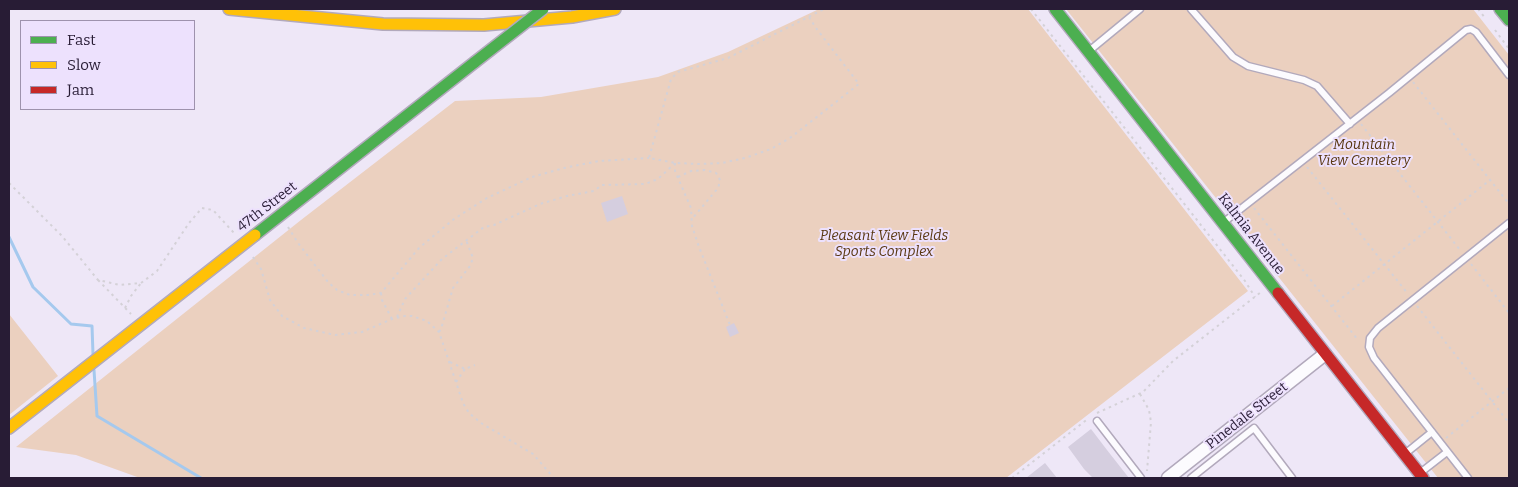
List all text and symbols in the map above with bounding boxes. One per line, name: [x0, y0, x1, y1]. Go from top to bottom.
legend: [20, 20, 195, 110]
text: Fast: [67, 31, 96, 49]
text: Slow: [67, 56, 101, 74]
text: Jam: [67, 81, 94, 99]
park label: Mountain View Cemetery: [1318, 137, 1410, 170]
street label: 47th Street: [234, 179, 300, 235]
street label: Kalmia Avenue: [1214, 190, 1288, 278]
park label: Pleasant View Fields Sports Complex: [820, 228, 948, 260]
street label: Pinedale Street: [1203, 379, 1291, 453]

